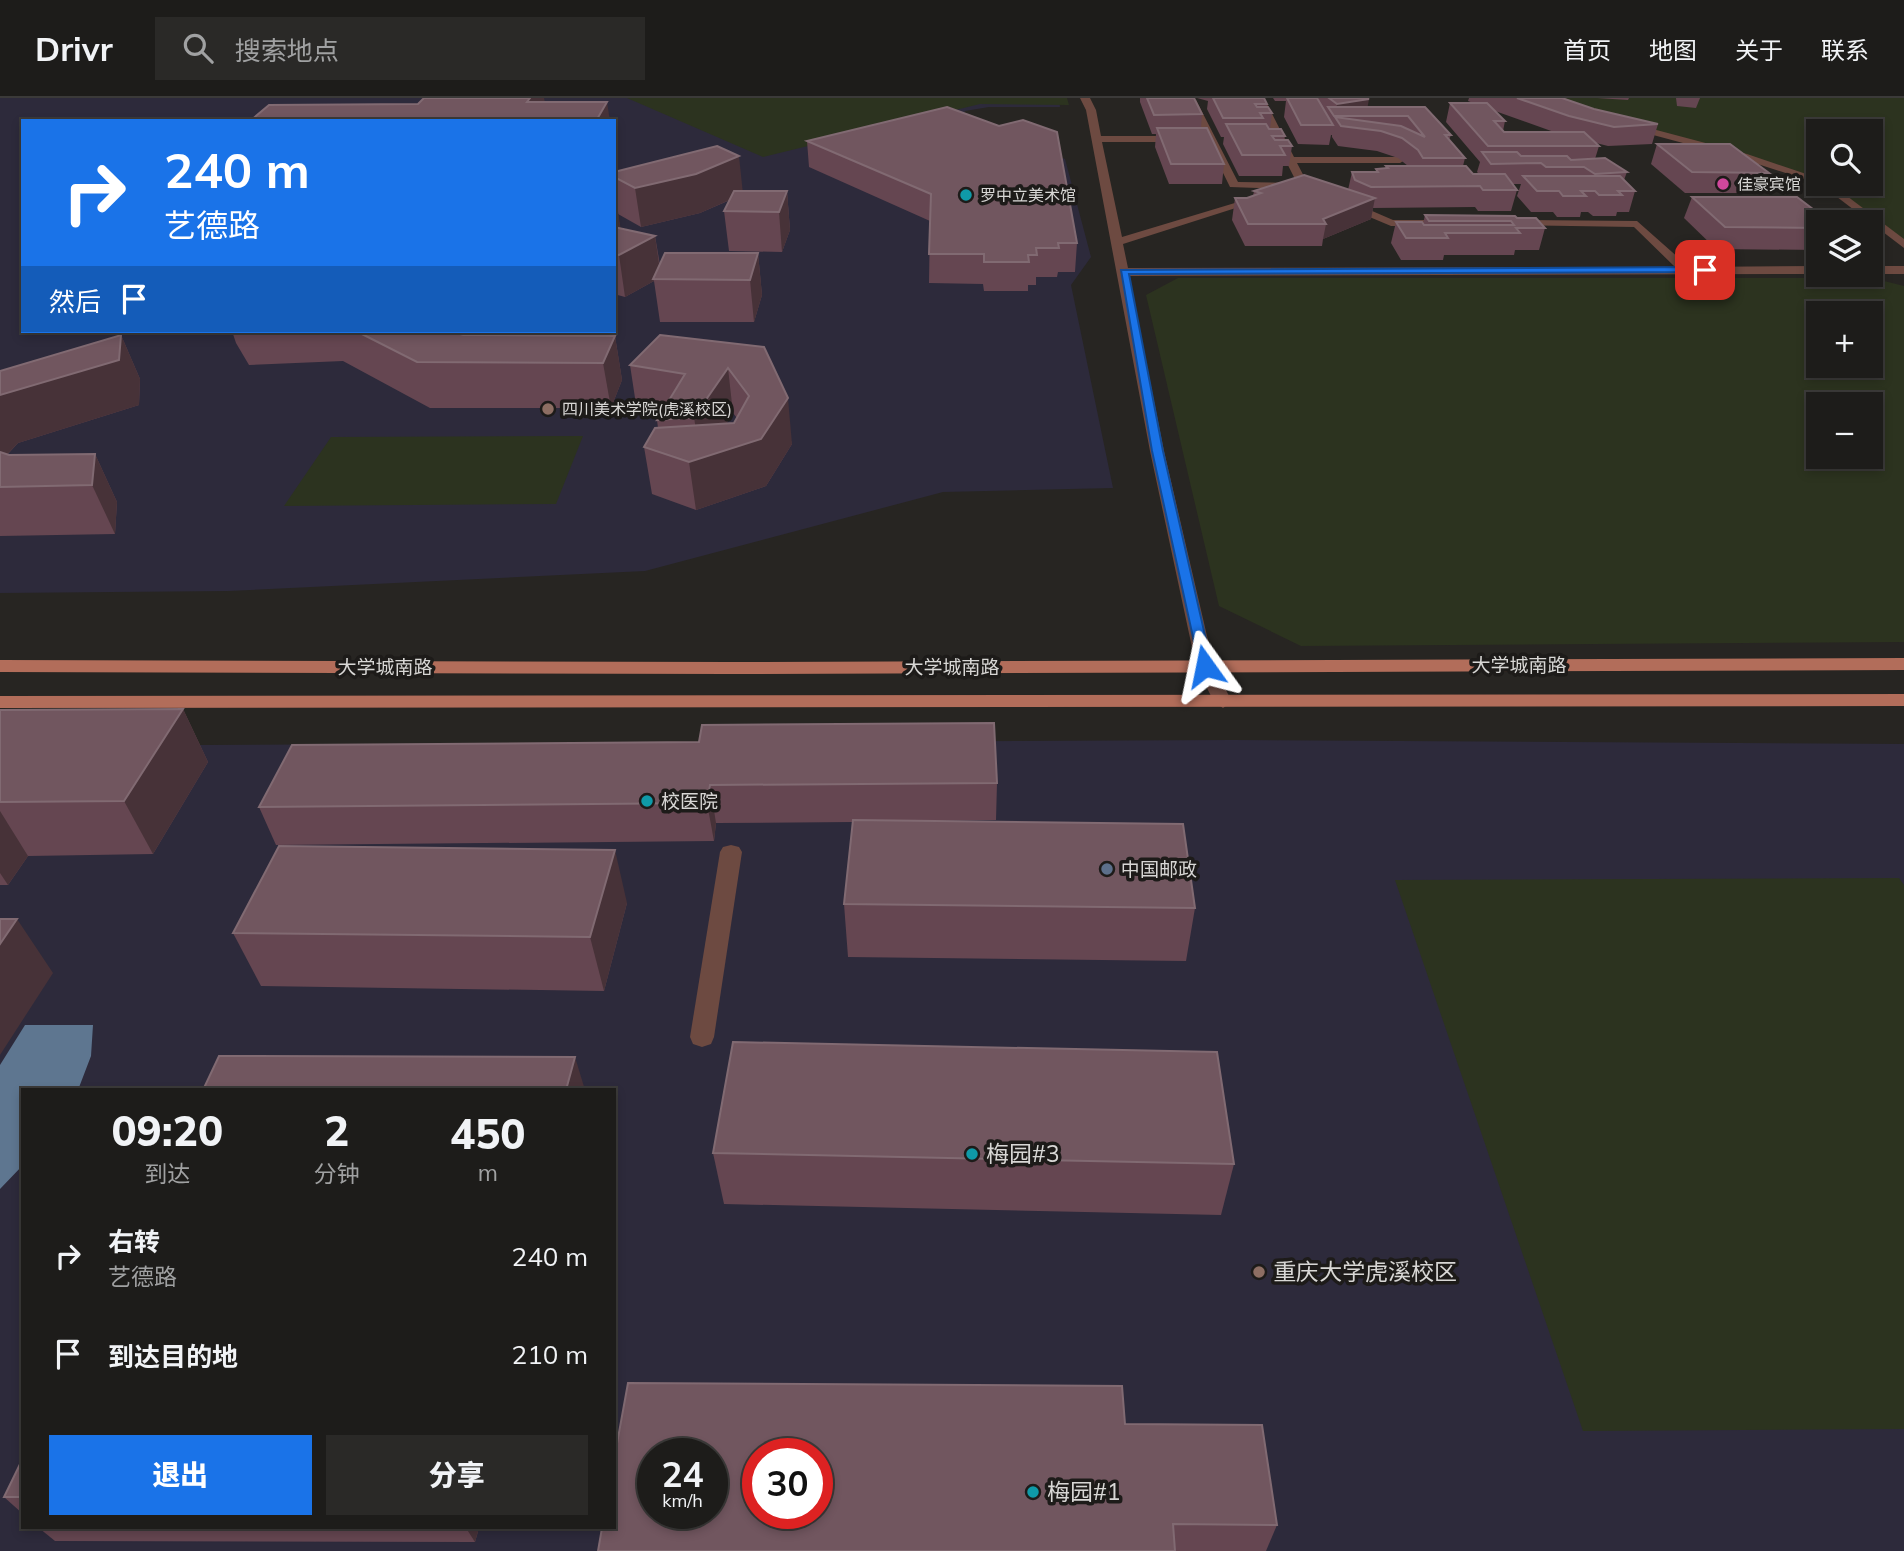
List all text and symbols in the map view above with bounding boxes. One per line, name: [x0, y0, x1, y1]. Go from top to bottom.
search box: [155, 17, 645, 80]
text: Drivr: [35, 28, 113, 69]
icon: search: [179, 29, 217, 67]
text: 搜索地点: [235, 34, 339, 67]
text: 首页: [1563, 35, 1611, 65]
text: 地图: [1649, 35, 1697, 65]
text: 关于: [1735, 35, 1783, 65]
text: 联系: [1821, 35, 1869, 65]
map controls: [1806, 119, 1883, 469]
button: search: [1806, 119, 1883, 196]
text: 240 m: [164, 139, 310, 200]
icon: right: [49, 147, 140, 238]
place label: 佳豪宾馆: [1737, 174, 1801, 194]
marker: 佳豪宾馆: [1715, 176, 1731, 192]
place label: 罗中立美术馆: [980, 185, 1076, 205]
marker: 罗中立美术馆: [958, 187, 974, 203]
text: 艺德路: [164, 205, 260, 245]
button: layers: [1806, 210, 1883, 287]
pin: [1675, 240, 1735, 300]
icon: arrive: [1686, 251, 1724, 289]
icon: arrive: [115, 280, 153, 318]
text: 然后: [49, 285, 101, 318]
button: +: [1806, 301, 1883, 378]
button: −: [1806, 392, 1883, 469]
place label: 四川美术学院(虎溪校区): [562, 399, 732, 419]
marker: 四川美术学院(虎溪校区): [540, 401, 556, 417]
position arrow: [1168, 629, 1242, 703]
street label: 大学城南路: [1471, 653, 1567, 677]
street label: 大学城南路: [337, 655, 433, 679]
street label: 大学城南路: [904, 655, 1000, 679]
place label: 校医院: [661, 789, 718, 813]
marker: 校医院: [639, 793, 655, 809]
place label: 中国邮政: [1121, 857, 1197, 881]
marker: 中国邮政: [1099, 861, 1115, 877]
text: 09:20: [111, 1104, 223, 1157]
text: 2: [324, 1104, 349, 1157]
text: 450: [450, 1107, 526, 1160]
place label: 梅园#3: [986, 1139, 1060, 1168]
marker: 梅园#3: [964, 1146, 980, 1162]
text: m: [478, 1158, 498, 1187]
text: 到达: [144, 1159, 190, 1188]
text: 分钟: [314, 1159, 360, 1188]
text: 右转: [108, 1225, 160, 1258]
icon: right: [49, 1237, 87, 1275]
text: 240 m: [512, 1240, 588, 1273]
place label: 重庆大学虎溪校区: [1273, 1257, 1457, 1286]
text: 艺德路: [108, 1262, 177, 1291]
marker: 重庆大学虎溪校区: [1251, 1264, 1267, 1280]
icon: arrive: [49, 1335, 87, 1373]
text: 210 m: [512, 1338, 588, 1371]
text: 到达目的地: [108, 1340, 238, 1373]
button: 退出: [49, 1435, 312, 1515]
button: 分享: [326, 1435, 588, 1515]
speed limit sign: 30: [742, 1438, 833, 1529]
text: 24: [661, 1452, 704, 1496]
place label: 梅园#1: [1047, 1477, 1121, 1506]
marker: 梅园#1: [1025, 1484, 1041, 1500]
text: km/h: [662, 1489, 703, 1512]

